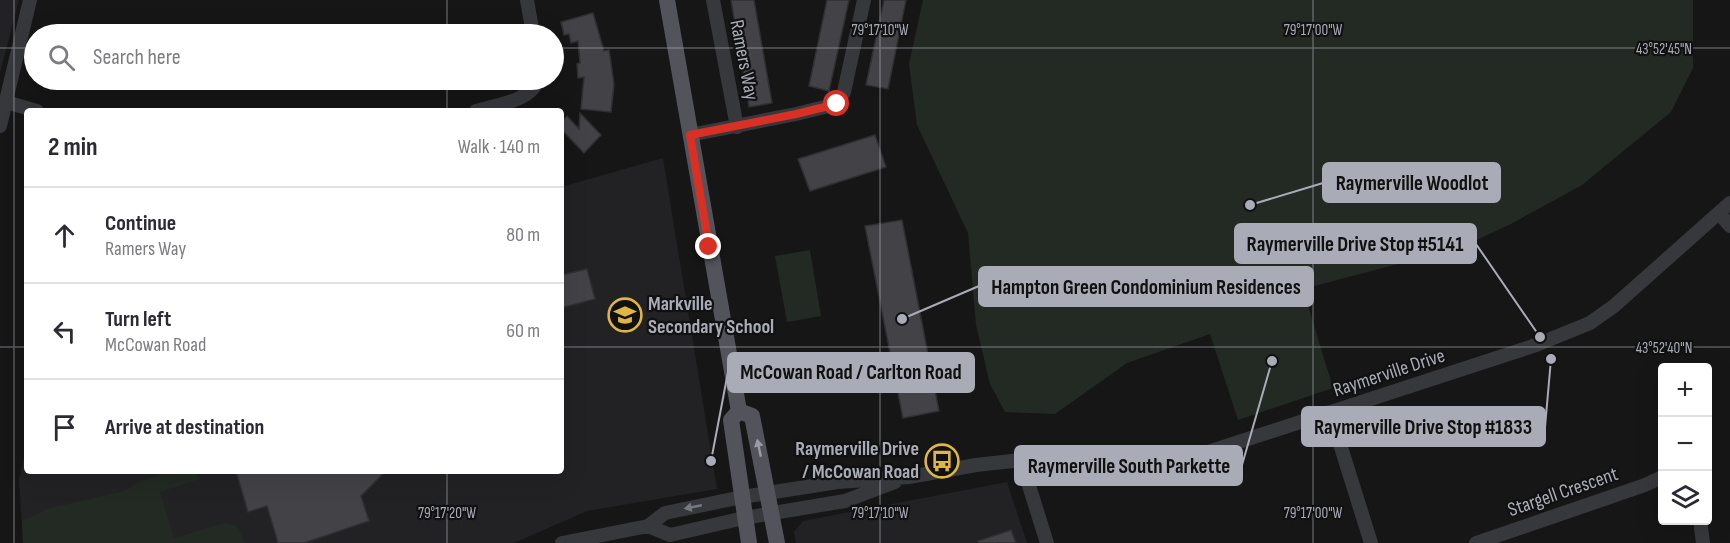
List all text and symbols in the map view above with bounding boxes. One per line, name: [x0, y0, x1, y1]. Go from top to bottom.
street label: Ramers Way: [724, 18, 764, 102]
text: 79°17'10"W: [851, 21, 909, 40]
text: 79°17'00"W: [1284, 21, 1343, 40]
search box: [24, 24, 564, 90]
text: 43°52'45"N: [1636, 40, 1692, 59]
icon: search: [45, 41, 78, 74]
text: Search here: [93, 44, 180, 71]
route start: [823, 90, 849, 116]
text: 2 min: [48, 132, 98, 163]
text: Walk · 140 m: [458, 135, 540, 159]
callout: Raymerville Woodlot: [1323, 163, 1500, 202]
text: Raymerville Woodlot: [1336, 171, 1488, 196]
text: Continue: [105, 210, 176, 237]
icon: ahead: [48, 219, 81, 252]
text: 80 m: [506, 223, 540, 247]
callout: Raymerville Drive Stop #5141: [1235, 224, 1476, 263]
text: Raymerville Drive Stop #5141: [1247, 232, 1463, 257]
route end: [695, 233, 721, 259]
text: Ramers Way: [105, 237, 186, 261]
callout: Hampton Green Condominium Residences: [979, 267, 1313, 306]
text: Hampton Green Condominium Residences: [991, 275, 1301, 300]
place label: Markville Secondary School: [648, 292, 774, 339]
school or university icon: Markville Secondary School: [607, 297, 643, 333]
text: Turn left: [105, 306, 171, 333]
icon: left: [48, 315, 81, 348]
text: 60 m: [506, 319, 540, 343]
text: McCowan Road: [105, 333, 206, 357]
text: 43°52'40"N: [1636, 339, 1692, 358]
street label: Raymerville Drive: [1330, 344, 1448, 402]
callout: McCowan Road / Carlton Road: [728, 353, 974, 392]
text: McCowan Road / Carlton Road: [740, 360, 962, 385]
map controls: [1658, 363, 1712, 525]
button: +: [1658, 363, 1712, 417]
callout: Raymerville Drive Stop #1833: [1302, 407, 1545, 446]
icon: arrive: [48, 411, 81, 444]
text: Arrive at destination: [105, 414, 264, 441]
text: Raymerville Drive Stop #1833: [1314, 415, 1532, 440]
button: −: [1658, 417, 1712, 471]
place label: Raymerville Drive / McCowan Road: [795, 437, 919, 484]
one-way arrow: [754, 438, 763, 457]
bus stop icon: Raymerville Drive / McCowan Road: [924, 443, 960, 479]
callout: Raymerville South Parkette: [1015, 446, 1242, 485]
text: Raymerville South Parkette: [1028, 454, 1230, 479]
street label: Stargell Crescent: [1505, 462, 1621, 522]
button: layers: [1658, 471, 1712, 525]
one-way arrow: [684, 503, 703, 512]
text: 79°17'20"W: [418, 504, 476, 523]
text: 79°17'10"W: [851, 504, 909, 523]
text: 79°17'00"W: [1284, 504, 1343, 523]

